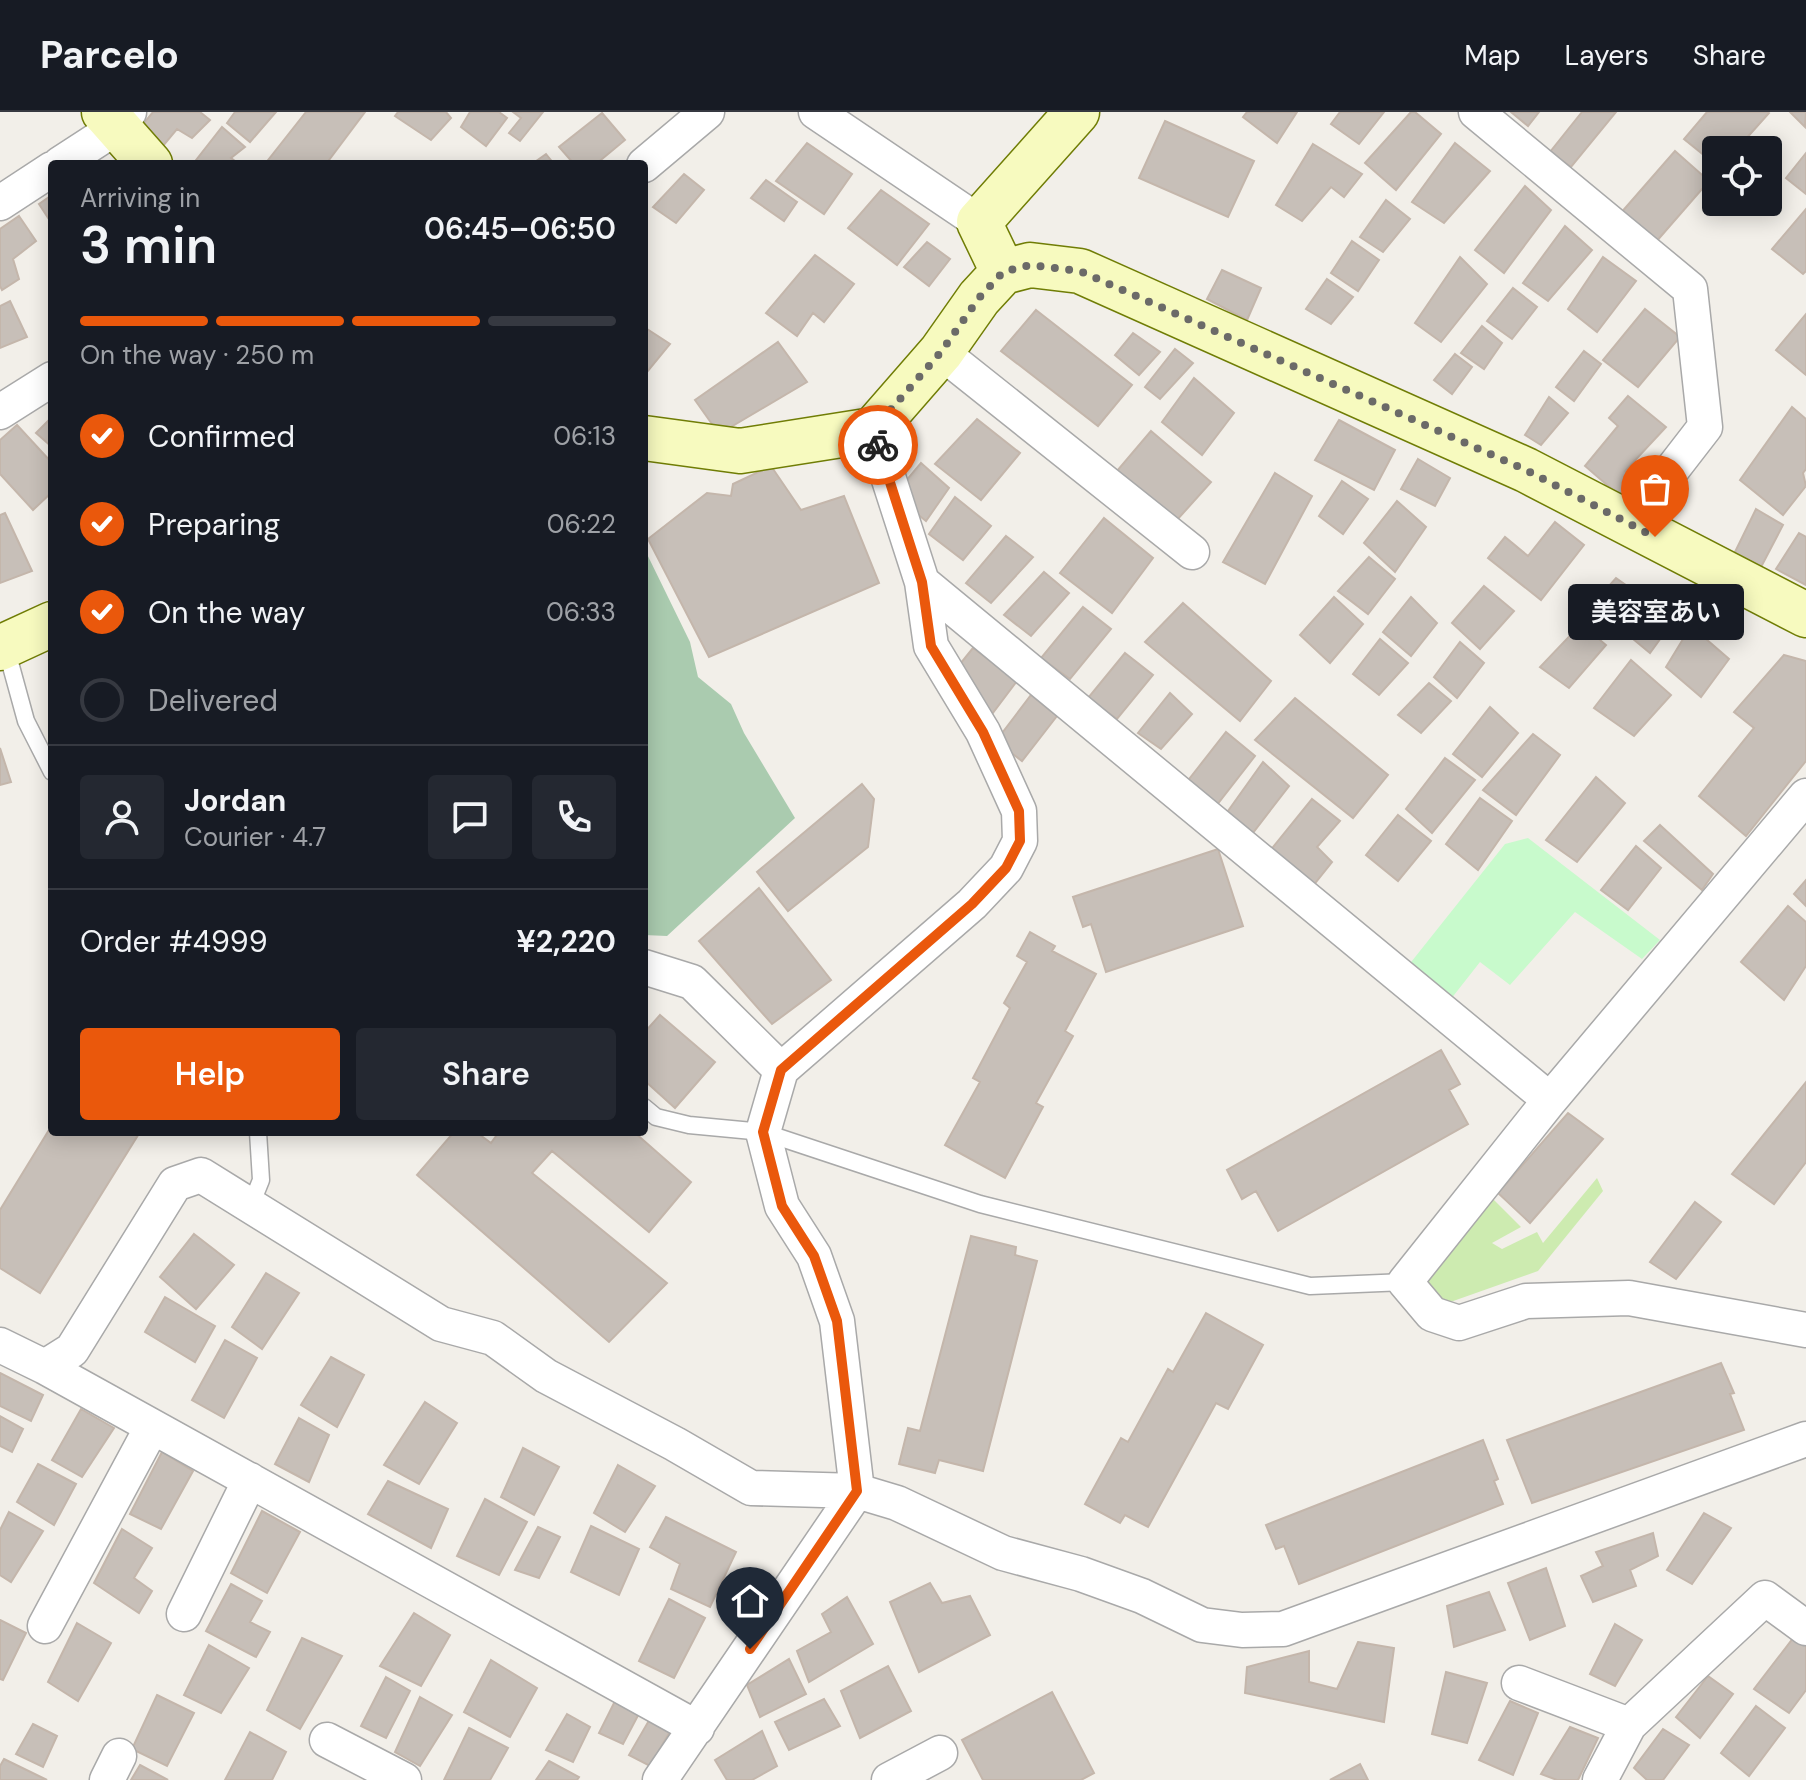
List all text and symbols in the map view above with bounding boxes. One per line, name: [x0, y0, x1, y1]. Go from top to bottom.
text: Parcelo: [40, 30, 179, 80]
text: Map: [1464, 37, 1521, 74]
text: Layers: [1565, 37, 1649, 74]
text: Share: [1693, 37, 1766, 74]
map controls: [1702, 136, 1782, 216]
button: locate: [1702, 136, 1782, 216]
text: Arriving in: [80, 181, 200, 215]
text: 06:45–06:50: [424, 209, 616, 248]
text: 3 min: [80, 211, 217, 279]
text: On the way · 250 m: [80, 338, 314, 372]
courier: [838, 405, 918, 485]
icon: check: [80, 414, 124, 458]
text: Confirmed: [148, 417, 295, 456]
text: 06:13: [553, 419, 616, 453]
icon: bike: [856, 423, 900, 467]
pin: [1621, 455, 1689, 537]
icon: bag: [1633, 467, 1677, 511]
icon: check: [80, 502, 124, 546]
text: Preparing: [148, 505, 280, 544]
text: 06:22: [547, 507, 616, 541]
callout: 美容室あい: [1567, 585, 1743, 641]
icon: check: [80, 590, 124, 634]
text: On the way: [148, 593, 305, 632]
text: 06:33: [546, 595, 616, 629]
text: 美容室あい: [1591, 595, 1721, 629]
text: Delivered: [148, 681, 278, 720]
button: person: [80, 775, 164, 859]
button: chat: [428, 775, 512, 859]
button: phone: [532, 775, 616, 859]
text: Jordan: [184, 781, 286, 820]
text: Courier · 4.7: [184, 820, 326, 854]
text: Order #4999: [80, 922, 268, 961]
text: ¥2,220: [516, 922, 616, 961]
button: Help: [80, 1028, 340, 1120]
button: Share: [356, 1028, 616, 1120]
pin: [716, 1567, 784, 1649]
icon: home: [728, 1579, 772, 1623]

